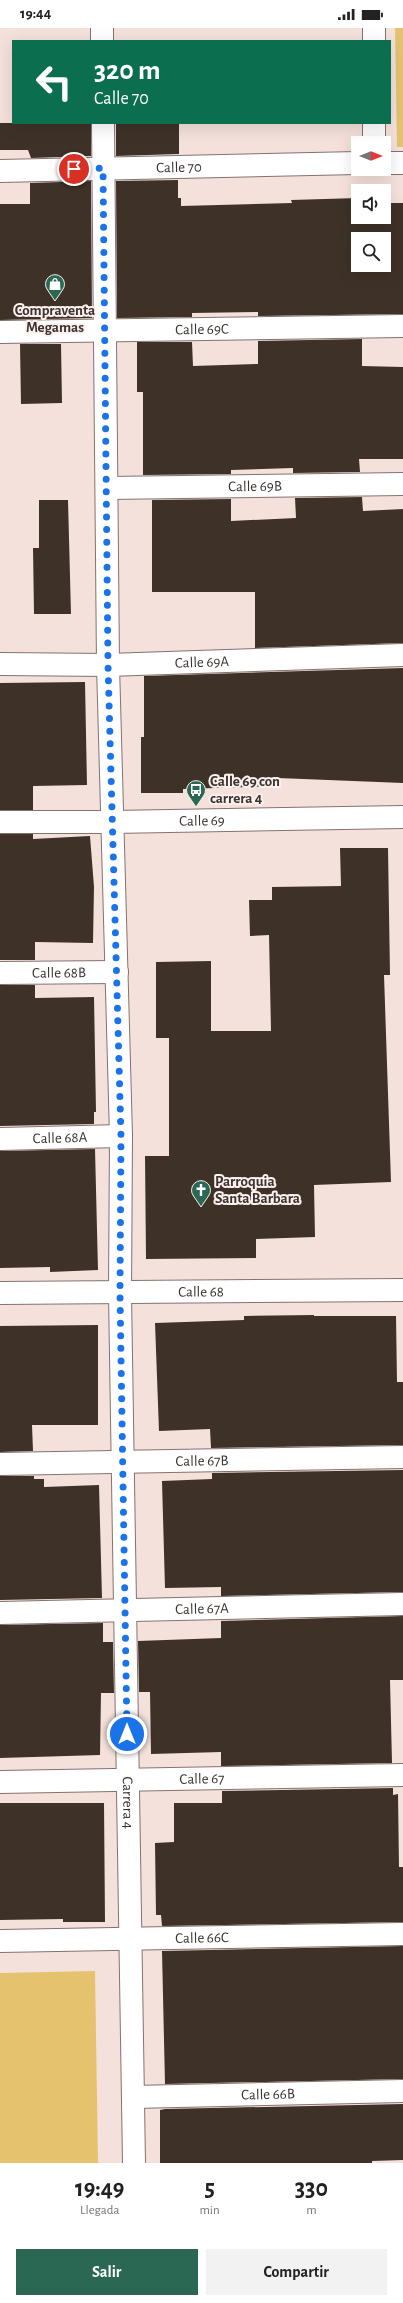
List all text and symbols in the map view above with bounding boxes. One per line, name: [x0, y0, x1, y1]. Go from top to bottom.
text: 19:44: [20, 6, 51, 21]
icon: left: [28, 56, 80, 108]
text: 320 m: [94, 57, 161, 85]
text: Calle 70: [94, 90, 149, 108]
north arrow: [351, 136, 391, 176]
map controls: [351, 136, 391, 272]
pin: [57, 152, 91, 186]
icon: arrive: [63, 158, 85, 180]
street label: Calle 70: [156, 159, 202, 175]
button: sound: [351, 184, 391, 224]
button: search: [351, 232, 391, 272]
shop icon: Compraventa Megamas: [44, 273, 66, 301]
place label: Compraventa Megamas: [15, 303, 95, 335]
street label: Calle 69C: [175, 321, 229, 337]
street label: Calle 69B: [228, 478, 282, 494]
street label: Calle 69A: [175, 653, 230, 670]
place label: Calle 69 con carrera 4: [210, 774, 280, 806]
bus stop icon: Calle 69 con carrera 4: [185, 779, 207, 807]
street label: Calle 69: [179, 813, 225, 828]
street label: Calle 68B: [32, 965, 86, 980]
street label: Calle 68A: [33, 1129, 88, 1146]
place label: Parroquia Santa Barbara: [215, 1174, 300, 1206]
church icon: Parroquia Santa Barbara: [190, 1179, 212, 1207]
street label: Calle 68: [178, 1284, 224, 1299]
street label: Calle 67B: [175, 1453, 229, 1468]
street label: Calle 67A: [175, 1600, 229, 1617]
position arrow: [106, 1713, 148, 1755]
street label: Calle 67: [179, 1771, 225, 1786]
street label: Carrera 4: [120, 1776, 136, 1829]
street label: Calle 66C: [175, 1930, 229, 1945]
street label: Calle 66B: [241, 2086, 295, 2102]
text: 19:49: [75, 2177, 124, 2201]
text: 5: [204, 2177, 215, 2201]
text: 330: [295, 2177, 328, 2201]
text: Llegada: [80, 2204, 119, 2217]
text: min: [199, 2204, 220, 2217]
text: m: [306, 2204, 317, 2217]
button: Salir: [16, 2249, 198, 2295]
button: Compartir: [206, 2249, 387, 2295]

